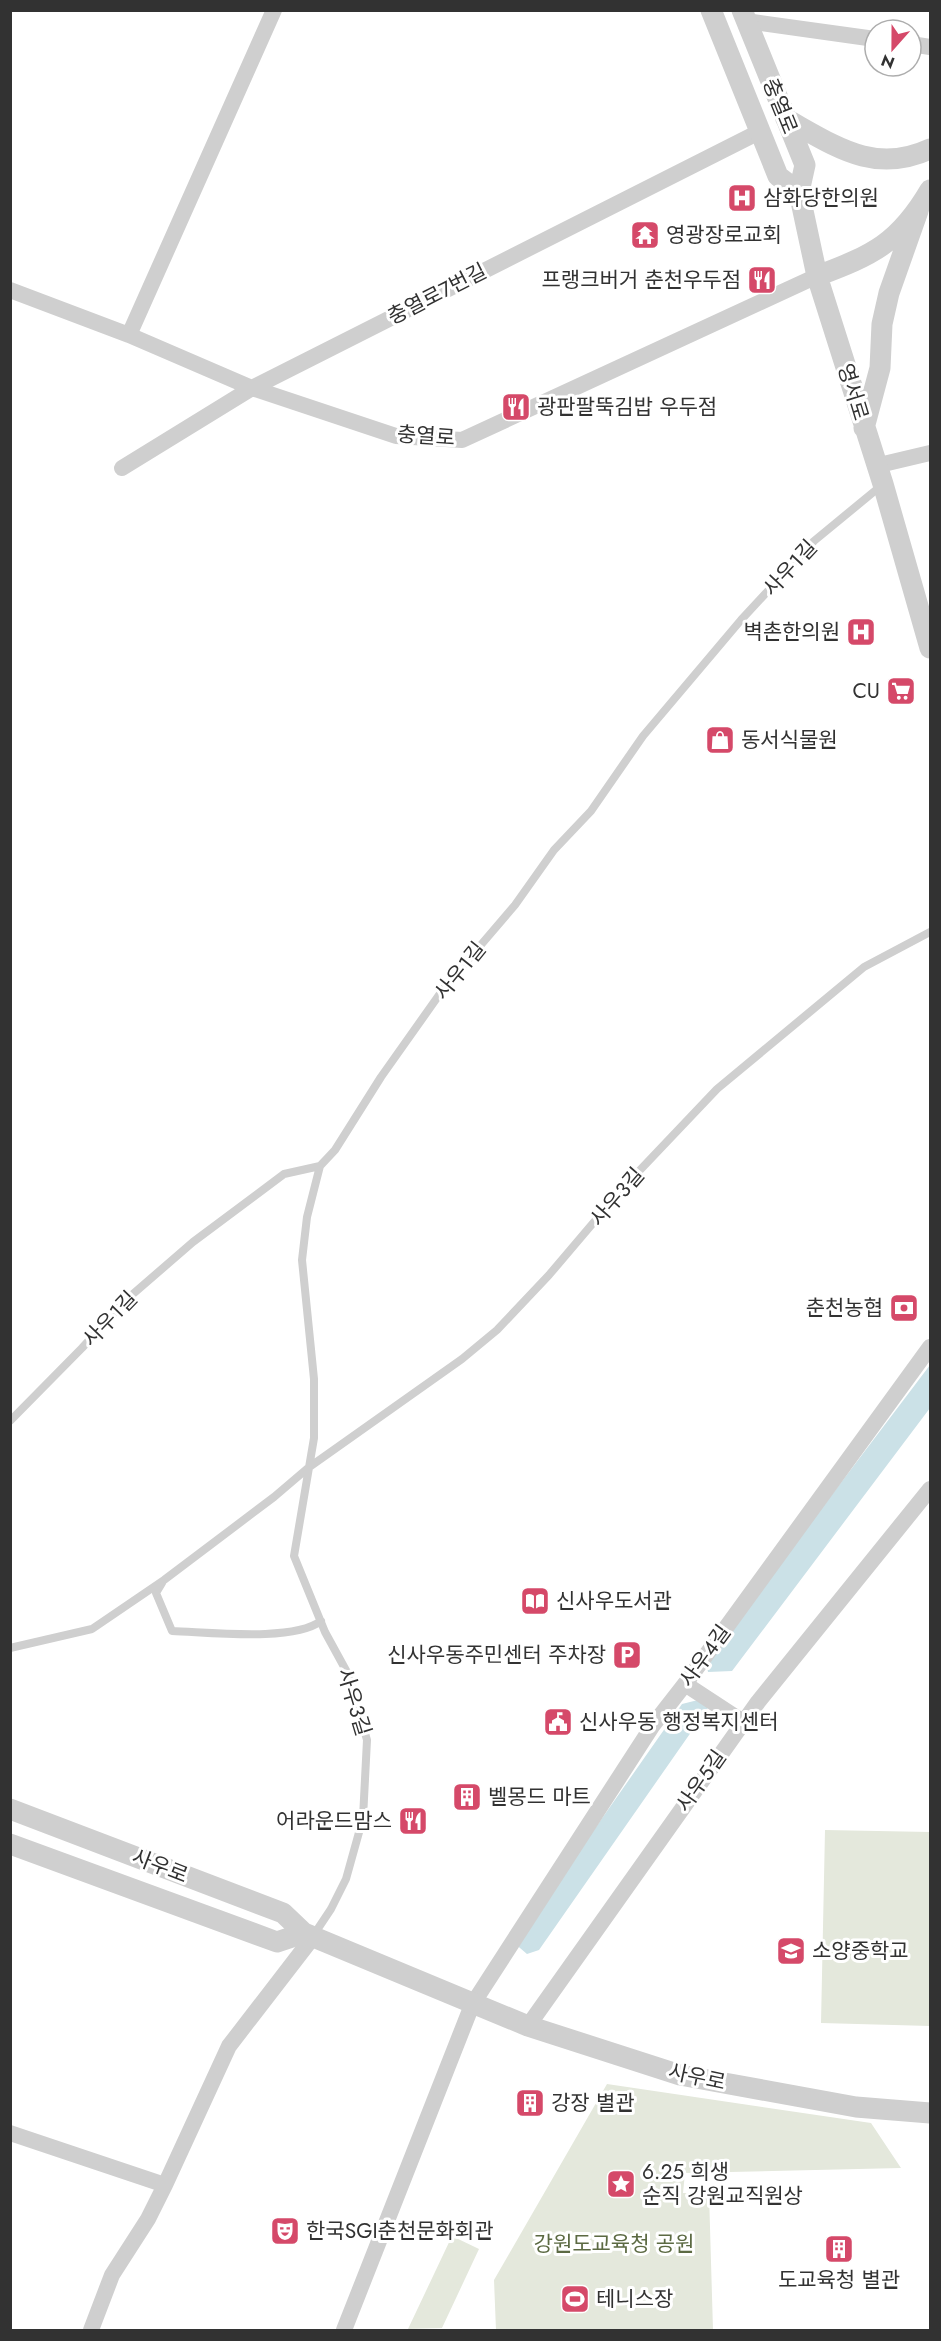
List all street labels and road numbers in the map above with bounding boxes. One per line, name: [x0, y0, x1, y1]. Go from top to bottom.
street label: 충열로: [755, 74, 805, 138]
street label: 충열로7번길: [382, 256, 492, 332]
street label: 영서로: [830, 360, 876, 424]
street label: 충열로: [396, 419, 456, 453]
street label: 사우1길: [756, 533, 824, 603]
street label: 사우1길: [427, 935, 493, 1007]
street label: 사우3길: [583, 1161, 651, 1233]
street label: 사우1길: [76, 1284, 144, 1354]
street label: 사우4길: [672, 1619, 738, 1693]
street label: 사우3길: [330, 1664, 378, 1740]
street label: 사우5길: [669, 1744, 733, 1818]
street label: 사우로: [128, 1842, 192, 1890]
street label: 사우로: [666, 2056, 728, 2098]

